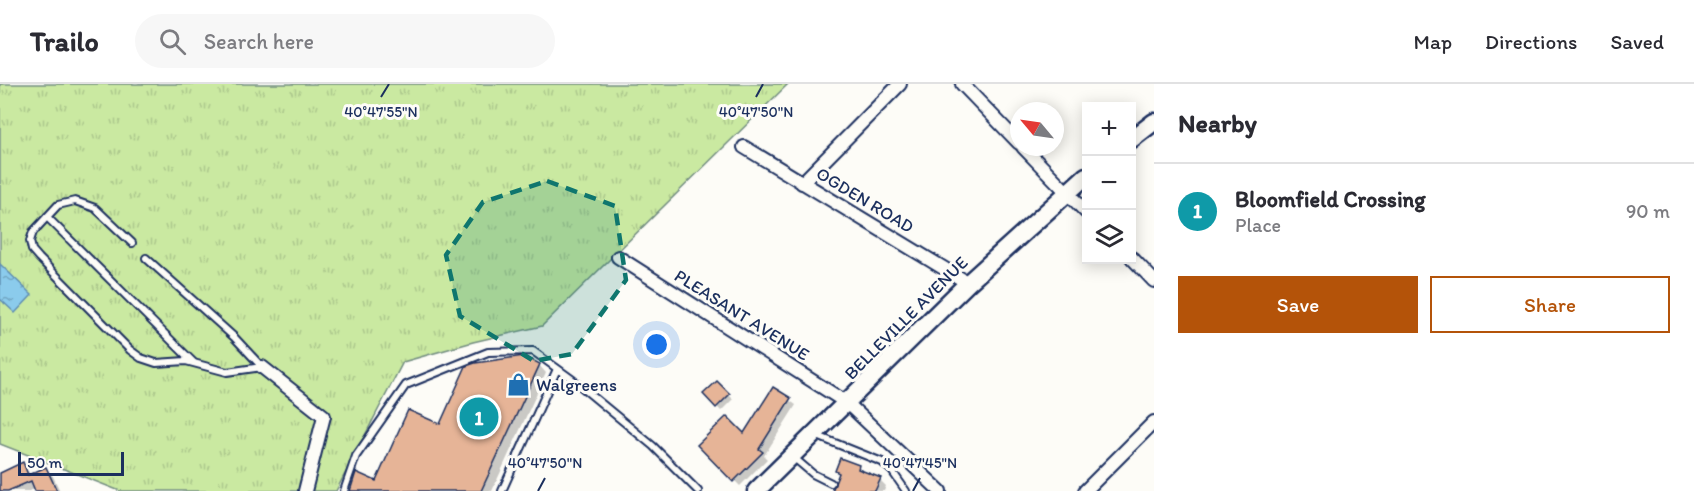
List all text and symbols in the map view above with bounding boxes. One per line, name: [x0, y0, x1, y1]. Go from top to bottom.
search box: [135, 14, 555, 68]
text: Trailo: [30, 24, 99, 58]
icon: search: [156, 25, 189, 58]
text: Search here: [204, 28, 314, 55]
text: Map: [1414, 29, 1452, 54]
text: Directions: [1485, 29, 1577, 54]
text: Saved: [1610, 29, 1664, 54]
north arrow: [1010, 102, 1064, 156]
map controls: [1082, 102, 1136, 264]
button: +: [1082, 102, 1136, 156]
text: 40°47'55"N: [344, 103, 418, 121]
text: 40°47'50"N: [719, 103, 793, 121]
text: Nearby: [1178, 107, 1257, 139]
button: −: [1082, 156, 1136, 210]
street label: OGDEN ROAD: [812, 162, 918, 238]
text: Bloomfield Crossing: [1235, 186, 1426, 213]
text: 1: [1193, 199, 1202, 223]
text: 90 m: [1626, 199, 1670, 223]
button: layers: [1082, 210, 1136, 264]
text: Place: [1235, 213, 1281, 237]
street label: BELLEVILLE AVENUE: [840, 252, 972, 384]
street label: PLEASANT AVENUE: [670, 265, 814, 365]
button: Save: [1178, 276, 1418, 333]
button: Share: [1430, 276, 1670, 333]
your location: [642, 330, 671, 359]
shop icon: Walgreens: [505, 372, 531, 398]
place label: Walgreens: [536, 374, 617, 396]
pin: 1: [460, 394, 498, 440]
scale bar: [18, 449, 124, 476]
text: 50 m: [27, 453, 62, 472]
text: 40°47'50"N: [508, 454, 582, 472]
text: 40°47'45"N: [883, 454, 957, 472]

